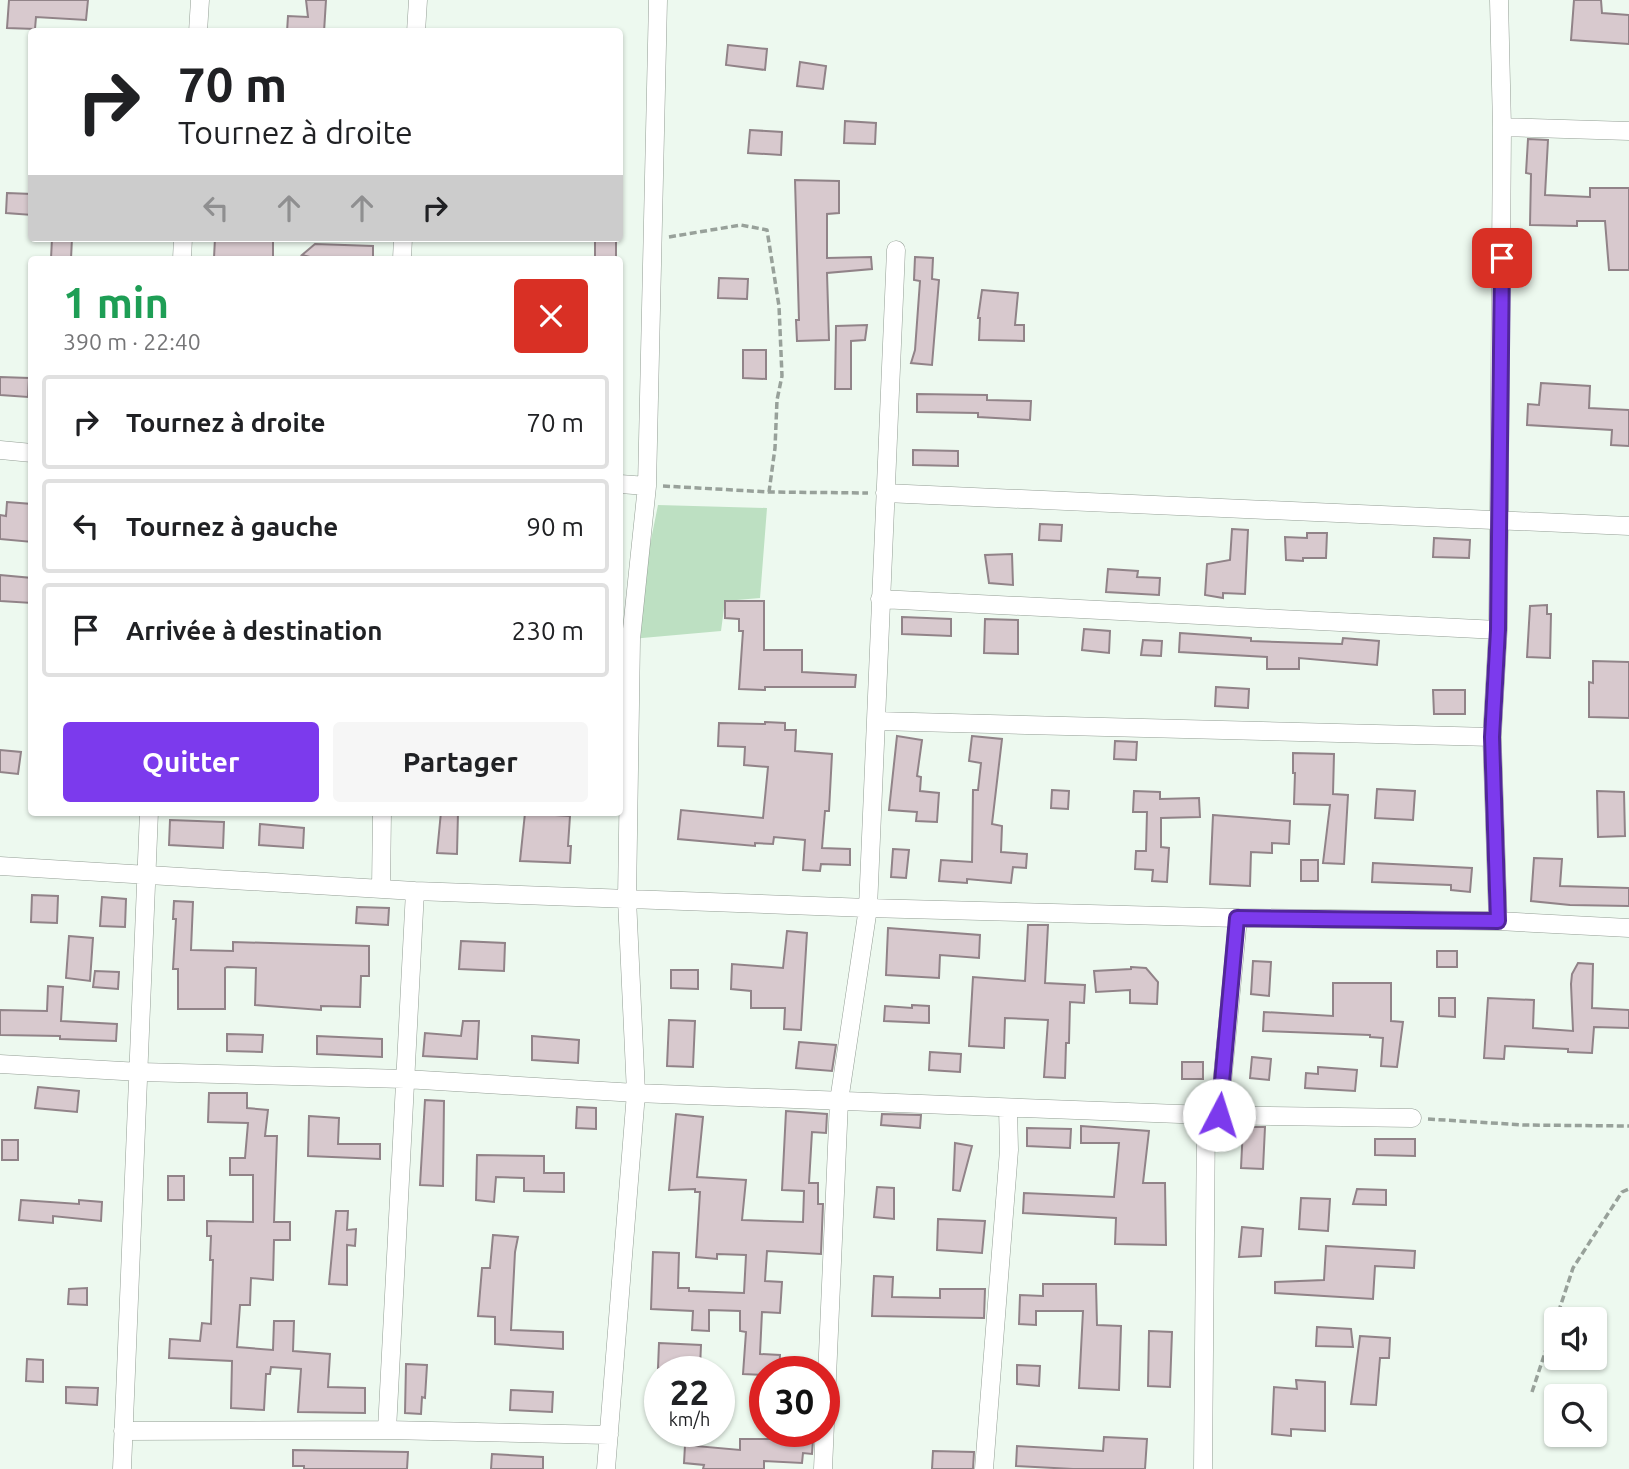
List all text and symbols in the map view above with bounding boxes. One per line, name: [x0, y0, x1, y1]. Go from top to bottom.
icon: right: [63, 56, 154, 147]
text: 70 m: [178, 56, 287, 111]
text: Tournez à droite: [178, 114, 413, 150]
icon: left: [197, 189, 235, 227]
icon: ahead: [270, 189, 308, 227]
icon: ahead: [343, 189, 381, 227]
icon: right: [416, 189, 454, 227]
pin: [1472, 228, 1532, 288]
icon: arrive: [1483, 239, 1521, 277]
text: 1 min: [63, 279, 169, 326]
button: close: [514, 279, 588, 353]
text: 390 m · 22:40: [63, 329, 201, 354]
icon: right: [67, 403, 105, 441]
text: Tournez à droite: [126, 408, 325, 437]
text: 70 m: [526, 408, 584, 437]
icon: left: [67, 507, 105, 545]
text: Tournez à gauche: [126, 512, 338, 541]
text: 90 m: [526, 512, 584, 541]
icon: arrive: [67, 611, 105, 649]
text: Arrivée à destination: [126, 616, 382, 645]
text: 230 m: [512, 616, 584, 645]
button: Quitter: [63, 722, 319, 802]
button: Partager: [333, 722, 588, 802]
position arrow: [1182, 1078, 1256, 1152]
map controls: [1544, 1307, 1607, 1447]
button: sound: [1544, 1307, 1607, 1370]
speed limit sign: 30: [749, 1356, 840, 1447]
text: 22: [670, 1372, 709, 1412]
button: search: [1544, 1384, 1607, 1447]
text: km/h: [669, 1409, 710, 1429]

